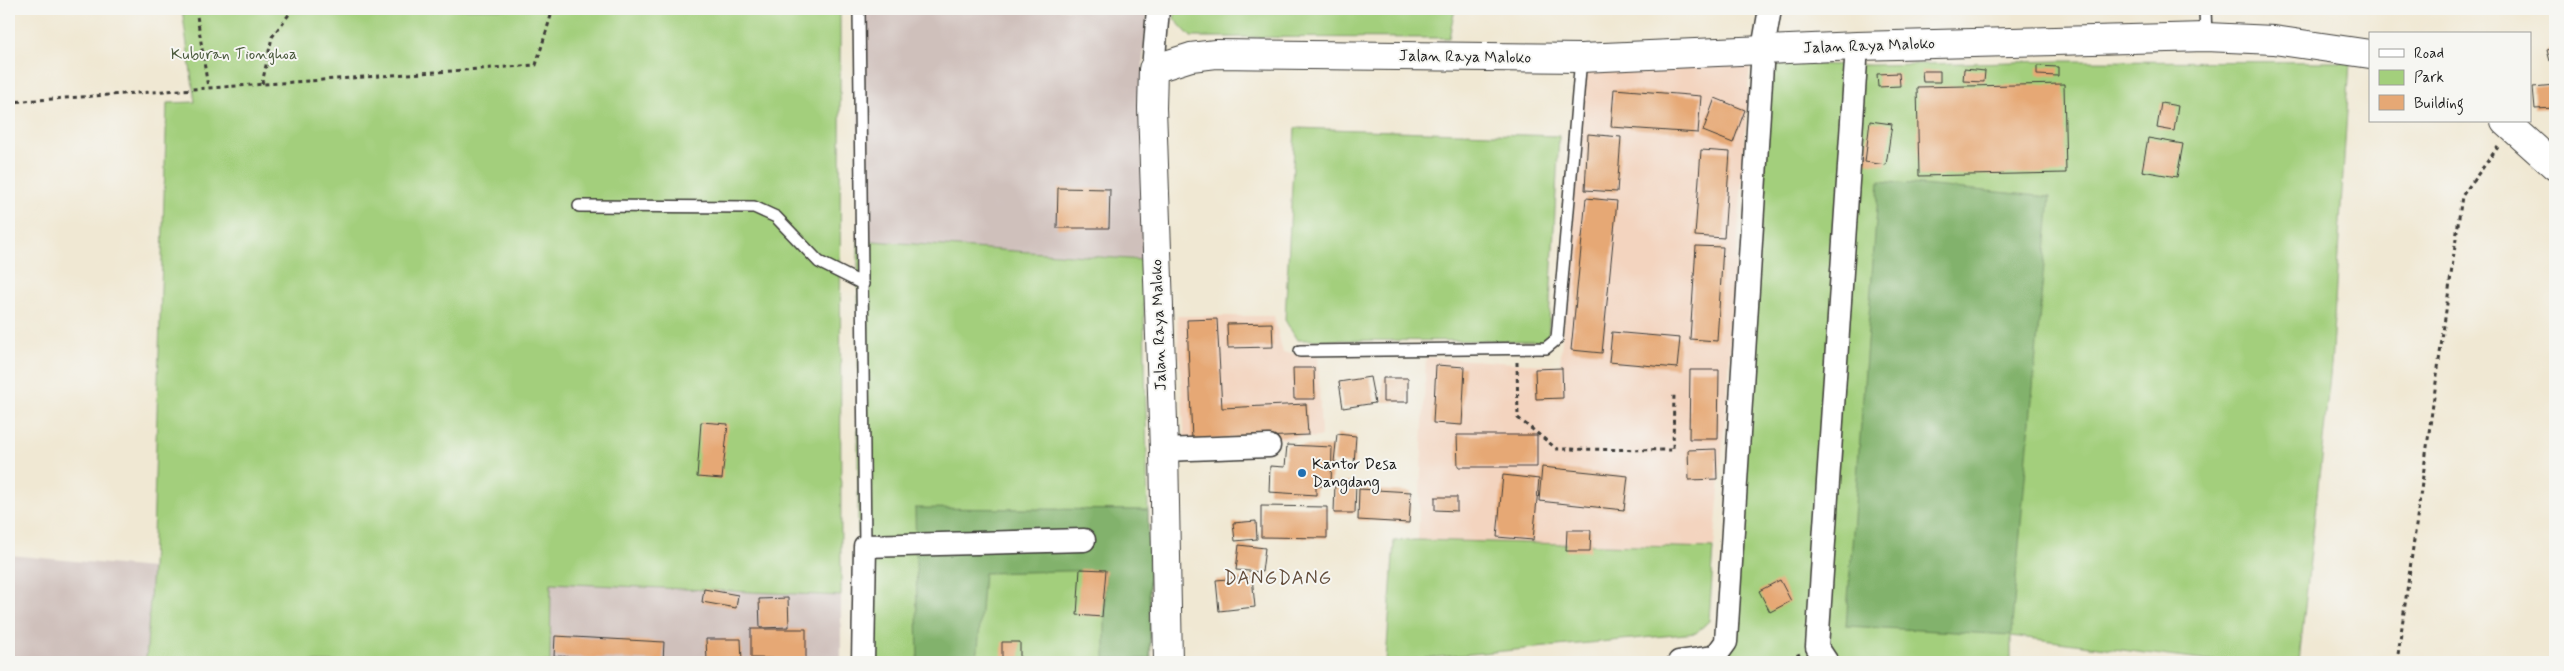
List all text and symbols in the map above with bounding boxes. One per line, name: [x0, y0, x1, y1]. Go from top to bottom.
legend: [2369, 32, 2532, 122]
street label: Jalan Raya Maloko: [1803, 33, 1936, 59]
park label: Kuburan Tionghoa: [171, 44, 297, 65]
text: Road: [2414, 44, 2444, 64]
street label: Jalan Raya Maloko: [1399, 45, 1531, 69]
text: Park: [2414, 68, 2444, 88]
text: Building: [2414, 94, 2464, 115]
street label: Jalan Raya Maloko: [1146, 258, 1172, 391]
place label: Kantor Desa Dangdang: [1312, 454, 1397, 494]
marker: Kantor Desa Dangdang: [1296, 467, 1308, 479]
district label: DANGDANG: [1224, 566, 1332, 591]

